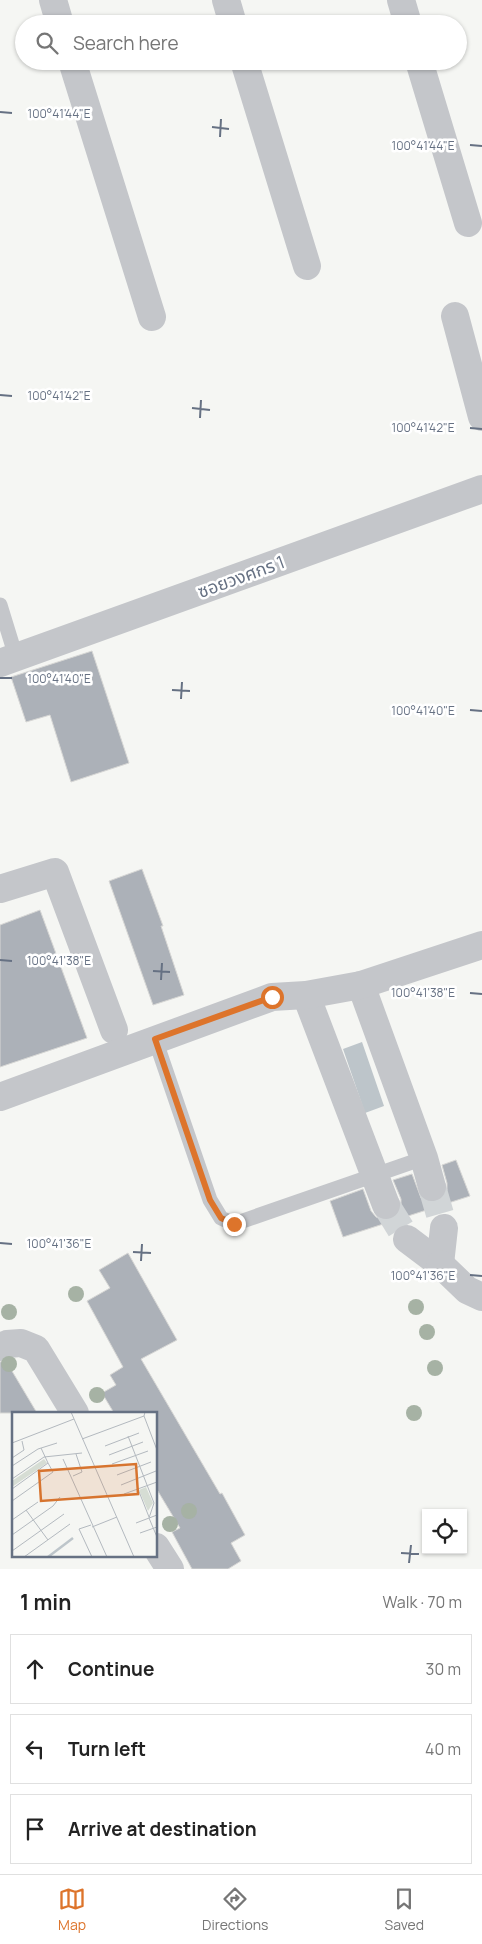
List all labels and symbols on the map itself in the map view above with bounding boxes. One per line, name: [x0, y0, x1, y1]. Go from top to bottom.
text: 100°41'44"E: [27, 105, 91, 122]
text: 100°41'44"E: [391, 137, 455, 154]
text: 100°41'42"E: [27, 387, 91, 404]
text: 100°41'42"E: [391, 419, 455, 436]
street label: ซอยวงศกร 1: [194, 549, 288, 603]
text: 100°41'40"E: [27, 670, 91, 687]
text: 100°41'40"E: [391, 702, 455, 719]
text: 100°41'38"E: [27, 952, 91, 969]
text: 100°41'38"E: [391, 984, 455, 1001]
route start: [261, 986, 284, 1009]
route end: [223, 1213, 246, 1236]
text: 100°41'36"E: [27, 1235, 91, 1252]
text: 100°41'36"E: [391, 1267, 455, 1284]
inset map: [12, 1412, 158, 1556]

